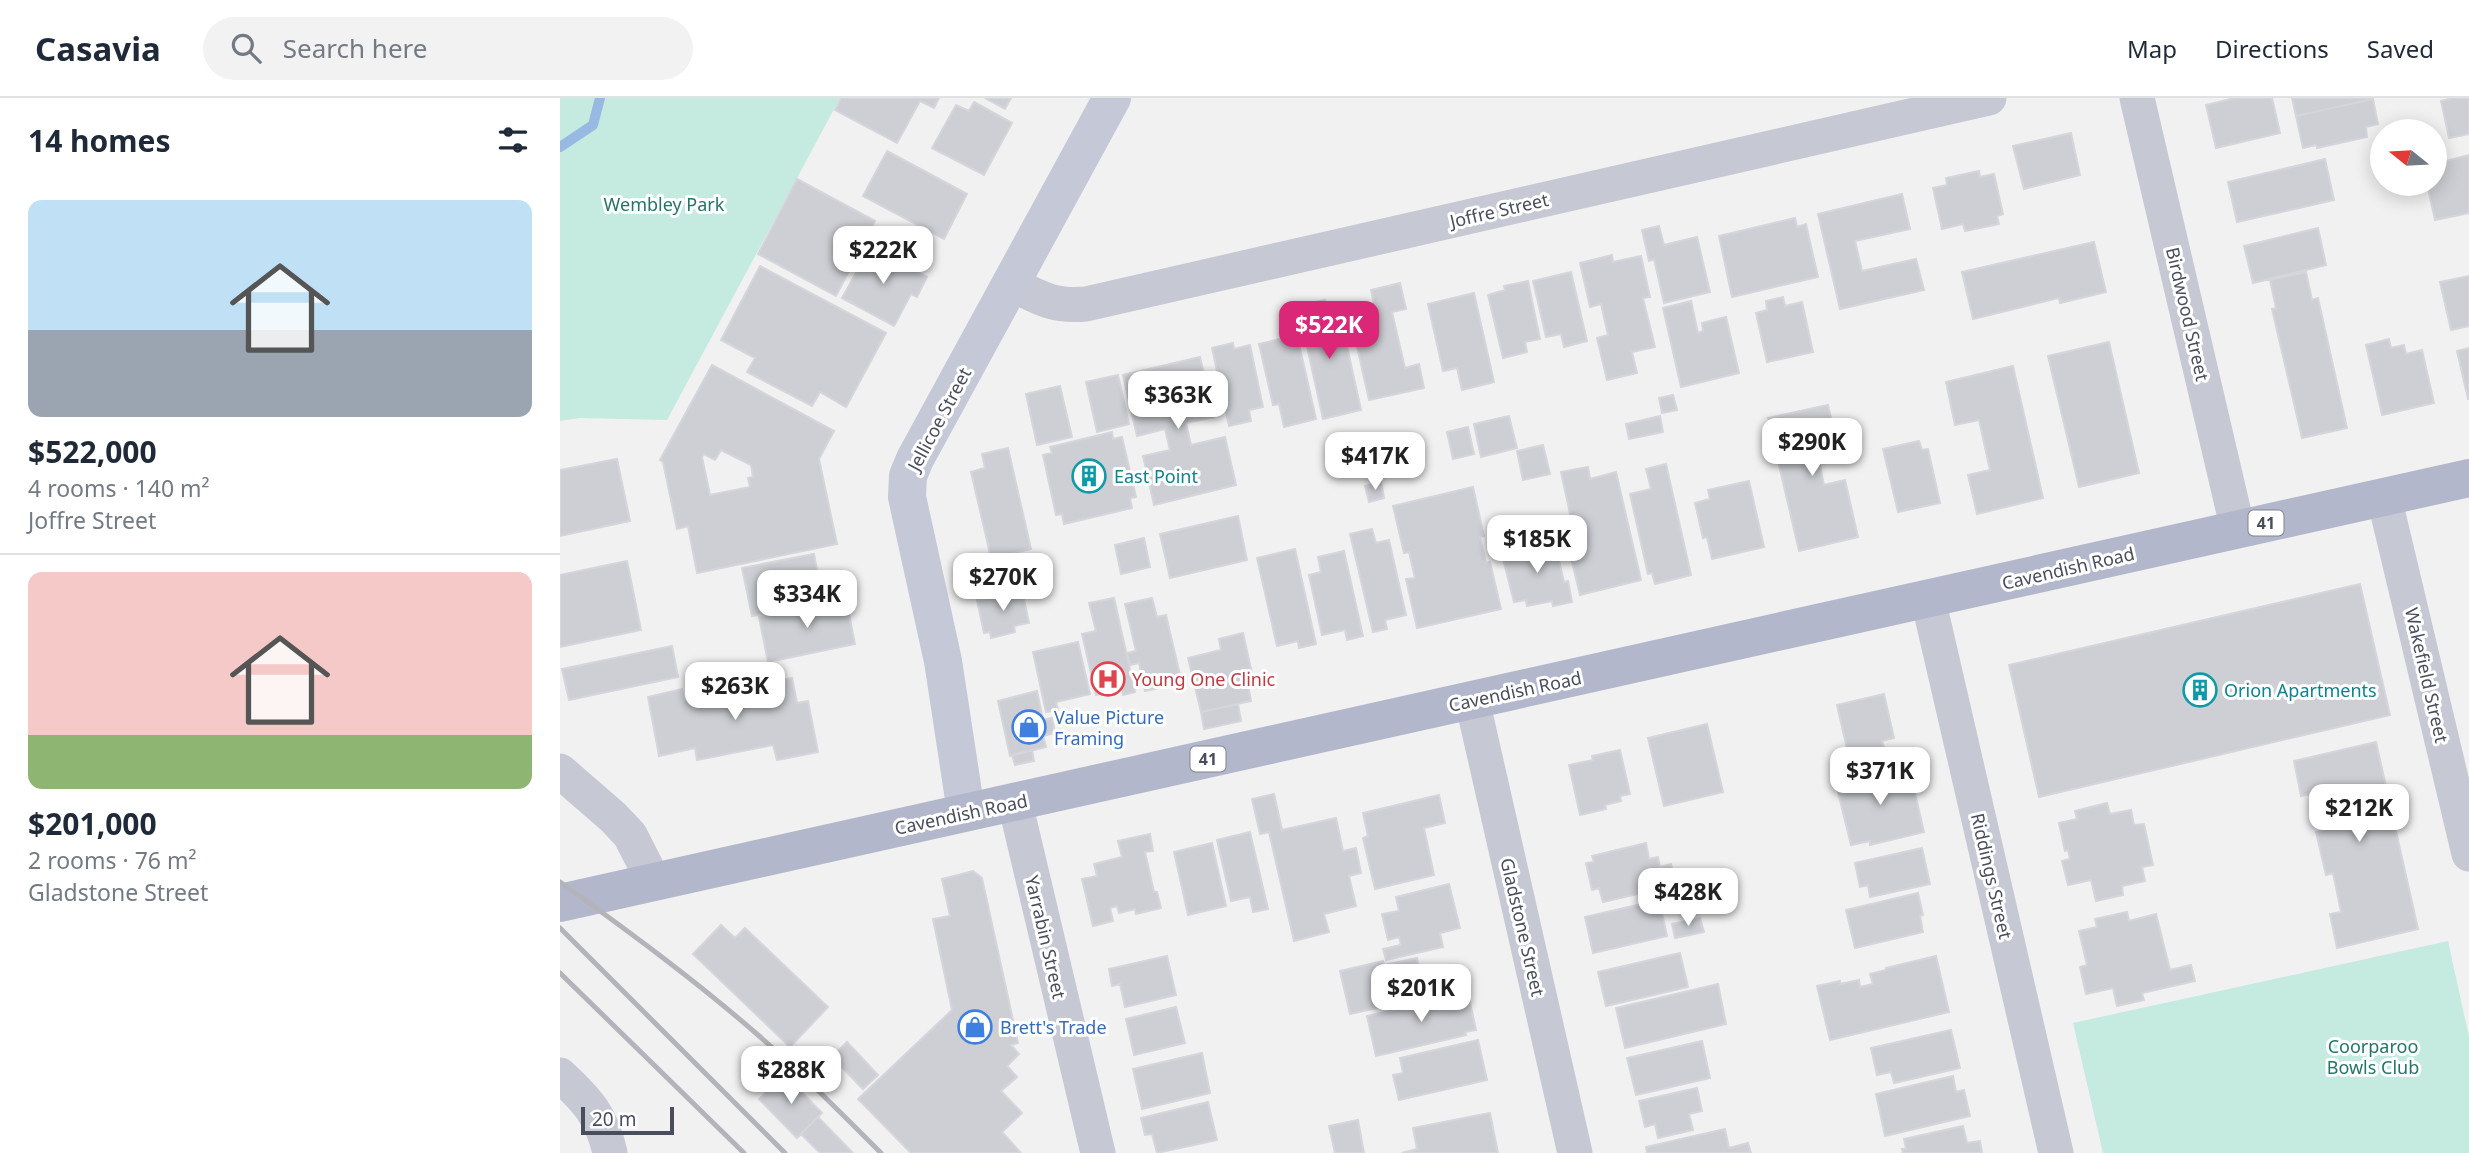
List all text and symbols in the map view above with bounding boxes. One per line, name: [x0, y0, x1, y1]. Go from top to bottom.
search box: [203, 17, 693, 80]
text: Casavia: [35, 26, 161, 71]
icon: search: [227, 29, 265, 67]
text: Search here: [283, 30, 427, 66]
text: Map: [2127, 32, 2177, 65]
text: Directions: [2215, 32, 2329, 65]
text: Saved: [2367, 32, 2434, 65]
north arrow: [2370, 119, 2446, 196]
map controls: [2370, 119, 2447, 196]
text: 14 homes: [28, 120, 171, 161]
icon: filters: [494, 121, 532, 159]
street label: Joffre Street: [1445, 187, 1551, 233]
park label: Wembley Park: [604, 192, 725, 216]
pin: $222K: [834, 226, 932, 286]
text: $222K: [849, 233, 917, 265]
icon: home: [217, 245, 343, 371]
street label: Birdwood Street: [2161, 245, 2215, 384]
pin: $522K: [1280, 302, 1378, 361]
text: $522K: [1295, 308, 1363, 340]
street label: Jellicoe Street: [901, 363, 976, 477]
pin: $363K: [1129, 372, 1227, 431]
text: $363K: [1144, 378, 1212, 410]
pin: $290K: [1763, 418, 1861, 478]
text: $290K: [1778, 425, 1846, 457]
text: $522,000: [28, 431, 157, 472]
pin: $417K: [1326, 432, 1424, 492]
text: $417K: [1341, 439, 1409, 471]
building icon: East Point: [1070, 457, 1108, 495]
place label: East Point: [1114, 464, 1198, 488]
text: 4 rooms · 140 m²: [28, 472, 210, 504]
text: Joffre Street: [28, 504, 156, 536]
road number: 41: [2248, 510, 2284, 536]
pin: $185K: [1488, 516, 1586, 575]
text: $185K: [1503, 522, 1571, 554]
street label: Cavendish Road: [1999, 541, 2137, 595]
pin: $270K: [954, 554, 1052, 613]
text: $270K: [969, 560, 1037, 592]
pin: $334K: [758, 570, 856, 630]
text: $334K: [773, 577, 841, 609]
street label: Wakefield Street: [2400, 605, 2454, 745]
icon: home: [217, 617, 343, 743]
hospital icon: Young One Clinic: [1089, 660, 1127, 698]
pin: $263K: [686, 662, 784, 722]
street label: Cavendish Road: [1446, 665, 1584, 717]
place label: Young One Clinic: [1132, 667, 1276, 691]
text: $263K: [701, 669, 769, 701]
building icon: Orion Apartments: [2181, 671, 2219, 709]
place label: Orion Apartments: [2224, 678, 2377, 702]
place label: Value Picture Framing: [1054, 705, 1164, 750]
shop icon: Value Picture Framing: [1010, 708, 1048, 746]
road number: 41: [1190, 746, 1226, 772]
pin: $371K: [1831, 748, 1929, 807]
text: $371K: [1846, 754, 1914, 786]
pin: $212K: [2310, 784, 2408, 844]
street label: Cavendish Road: [892, 788, 1030, 840]
text: $212K: [2325, 791, 2393, 823]
text: $201,000: [28, 803, 157, 844]
street label: Riddings Street: [1966, 811, 2018, 942]
text: 2 rooms · 76 m²: [28, 844, 197, 876]
street label: Gladstone Street: [1495, 856, 1551, 999]
pin: $428K: [1639, 868, 1737, 928]
street label: Yarrabin Street: [1020, 873, 1072, 1001]
text: $428K: [1654, 875, 1722, 907]
text: Gladstone Street: [28, 876, 208, 908]
pin: $201K: [1372, 964, 1470, 1024]
text: $201K: [1387, 971, 1455, 1003]
shop icon: Brett's Trade: [956, 1008, 994, 1046]
place label: Brett's Trade: [1000, 1015, 1107, 1039]
park label: Coorparoo Bowls Club: [2327, 1034, 2419, 1079]
pin: $288K: [742, 1046, 840, 1106]
text: $288K: [757, 1053, 825, 1085]
scale bar: [581, 1104, 674, 1136]
text: 20 m: [592, 1106, 636, 1132]

